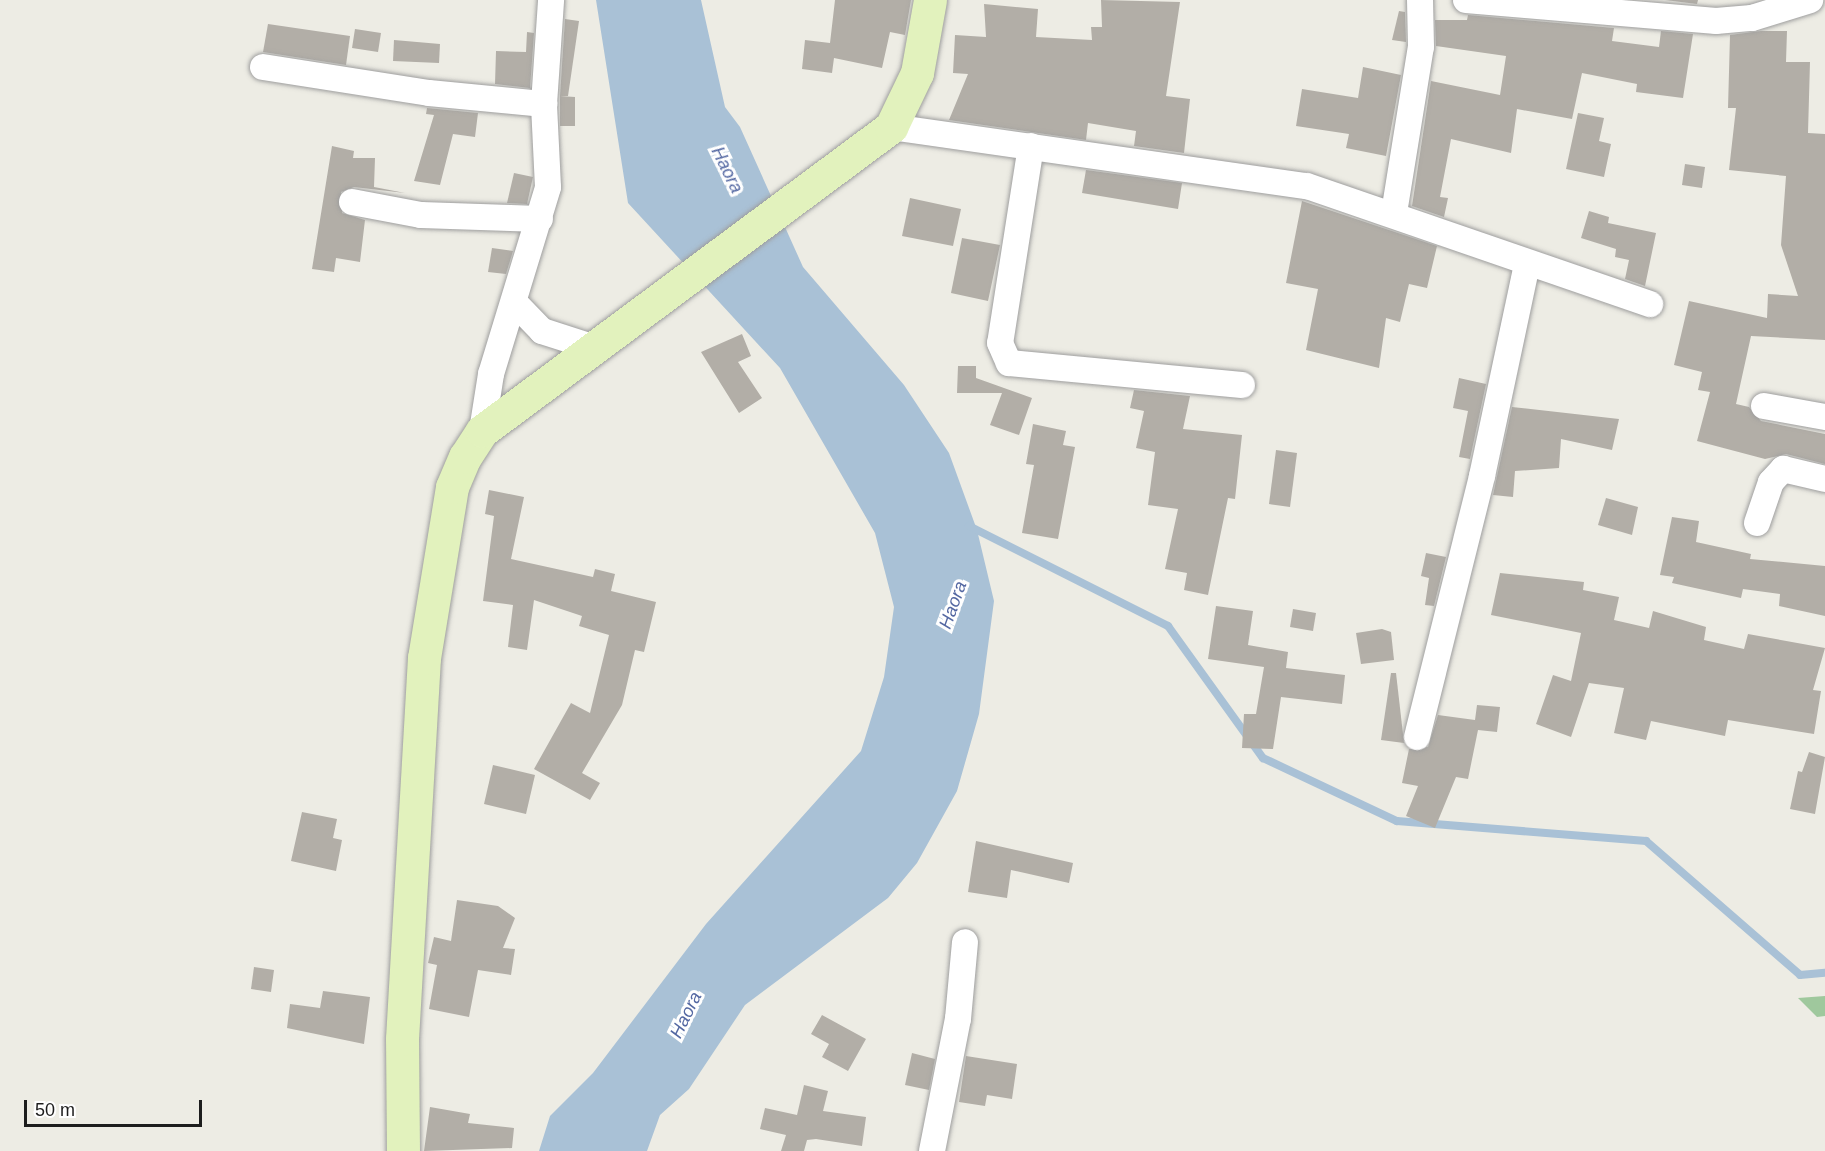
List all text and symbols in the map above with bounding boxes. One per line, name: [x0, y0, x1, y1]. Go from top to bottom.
water label: Haora: [707, 143, 747, 197]
water label: Haora: [934, 578, 972, 632]
water label: Haora: [666, 988, 706, 1042]
scale bar: [27, 1088, 206, 1126]
text: 50 m: [35, 1100, 75, 1120]

